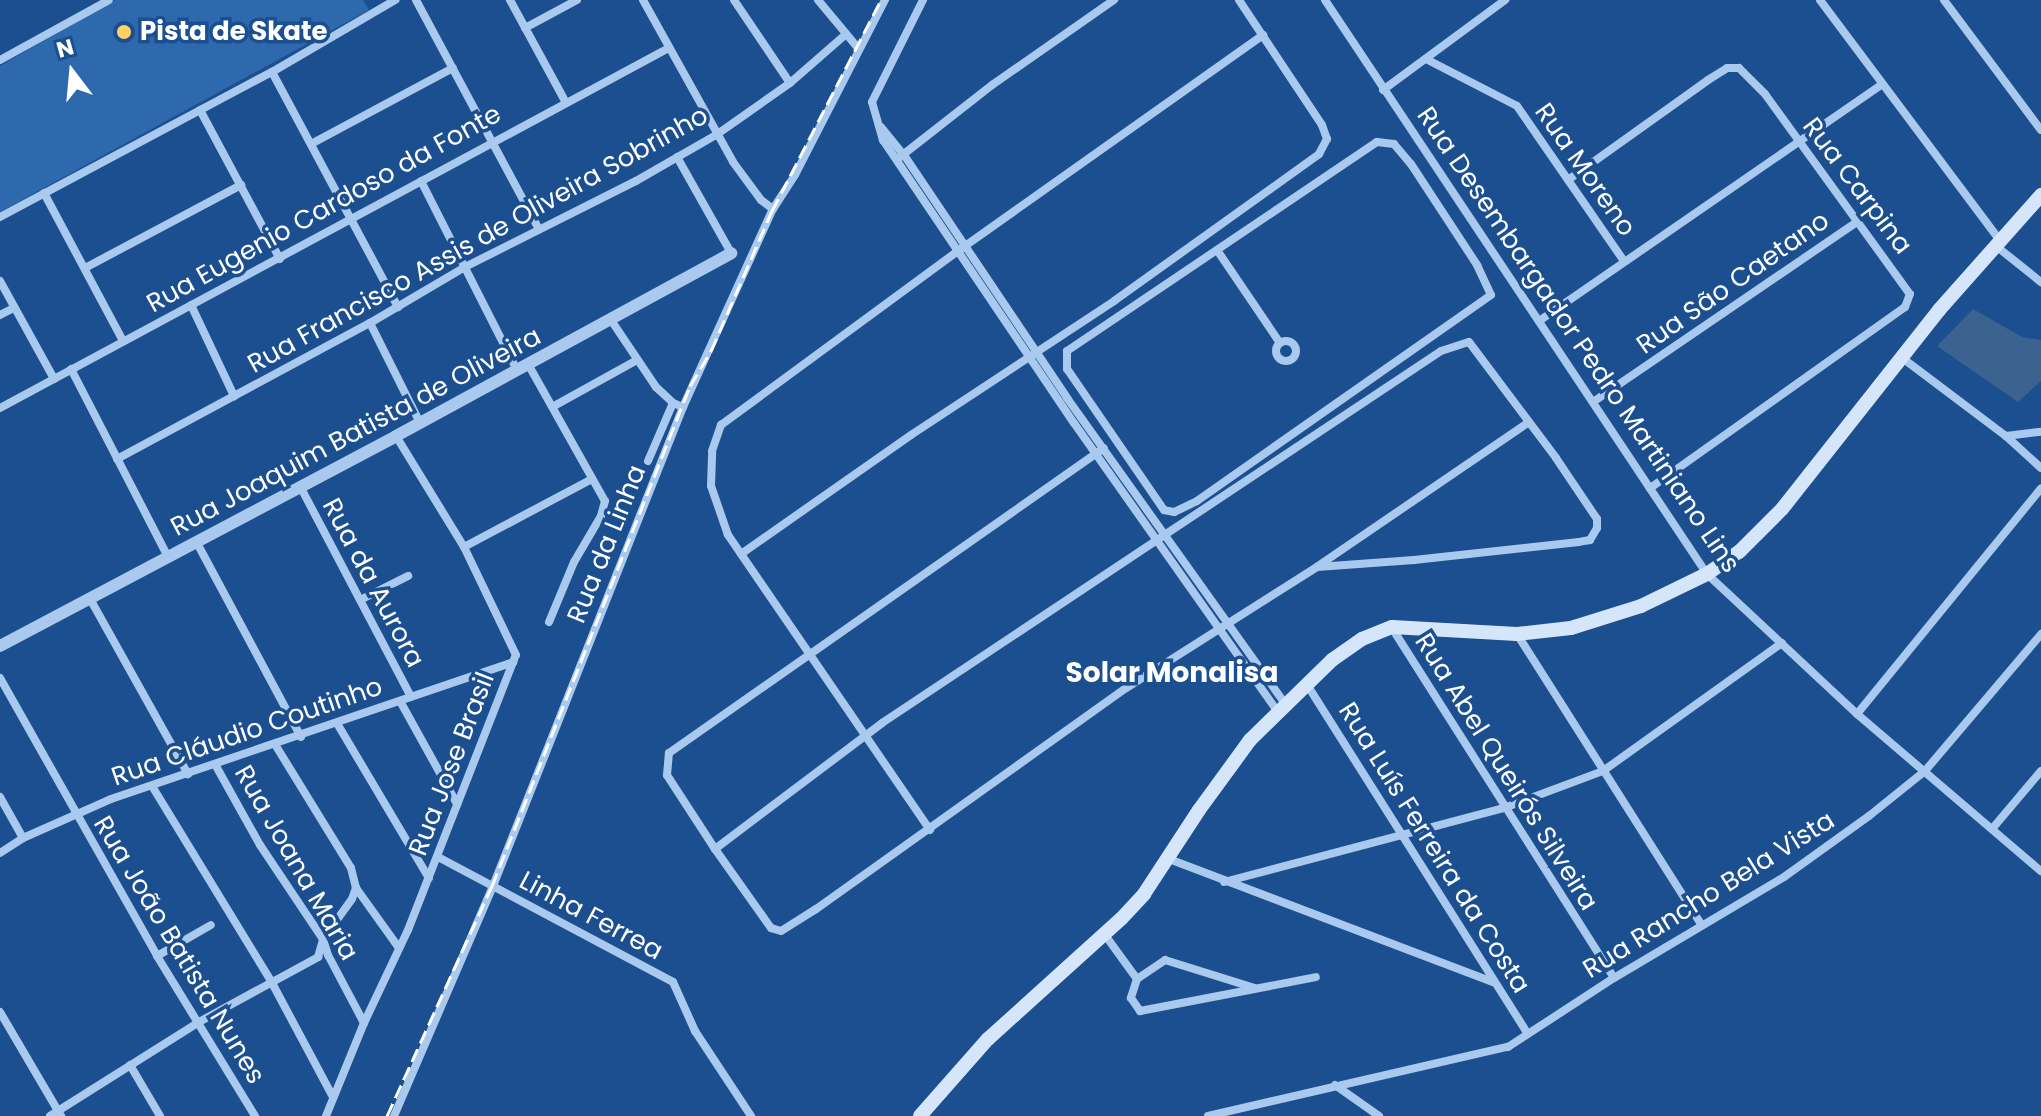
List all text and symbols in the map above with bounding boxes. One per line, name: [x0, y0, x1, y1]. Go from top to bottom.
place label: Pista de Skate: [140, 16, 328, 48]
marker: Pista de Skate: [115, 23, 133, 41]
text: N: [53, 31, 77, 66]
north arrow: [32, 32, 112, 112]
street label: Rua Eugenio Cardoso da Fonte: [141, 98, 507, 320]
street label: Rua Moreno: [1528, 98, 1642, 242]
street label: Rua Francisco Assis de Oliveira Sobrinho: [242, 100, 714, 380]
street label: Rua Desembargador Pedro Martiniano Lins: [1410, 101, 1746, 579]
street label: Rua Carpina: [1796, 112, 1918, 260]
street label: Rua São Caetano: [1631, 205, 1835, 361]
street label: Rua Joaquim Batista de Oliveira: [166, 321, 546, 543]
street label: Rua da Linha: [561, 460, 653, 628]
street label: Rua da Aurora: [315, 493, 431, 673]
street label: Rua Abel Queirós Silveira: [1408, 628, 1604, 916]
district label: Solar Monalisa: [1066, 656, 1278, 690]
street label: Rua Jose Brasil: [403, 668, 501, 860]
street label: Rua Cláudio Coutinho: [107, 671, 387, 793]
street label: Rua Luís Ferreira da Costa: [1332, 697, 1536, 999]
street label: Rua Joana Maria: [228, 760, 364, 966]
street label: Rua Rancho Bela Vista: [1578, 805, 1840, 985]
street label: Rua João Batista Nunes: [87, 811, 271, 1089]
street label: Linha Ferrea: [514, 865, 668, 967]

